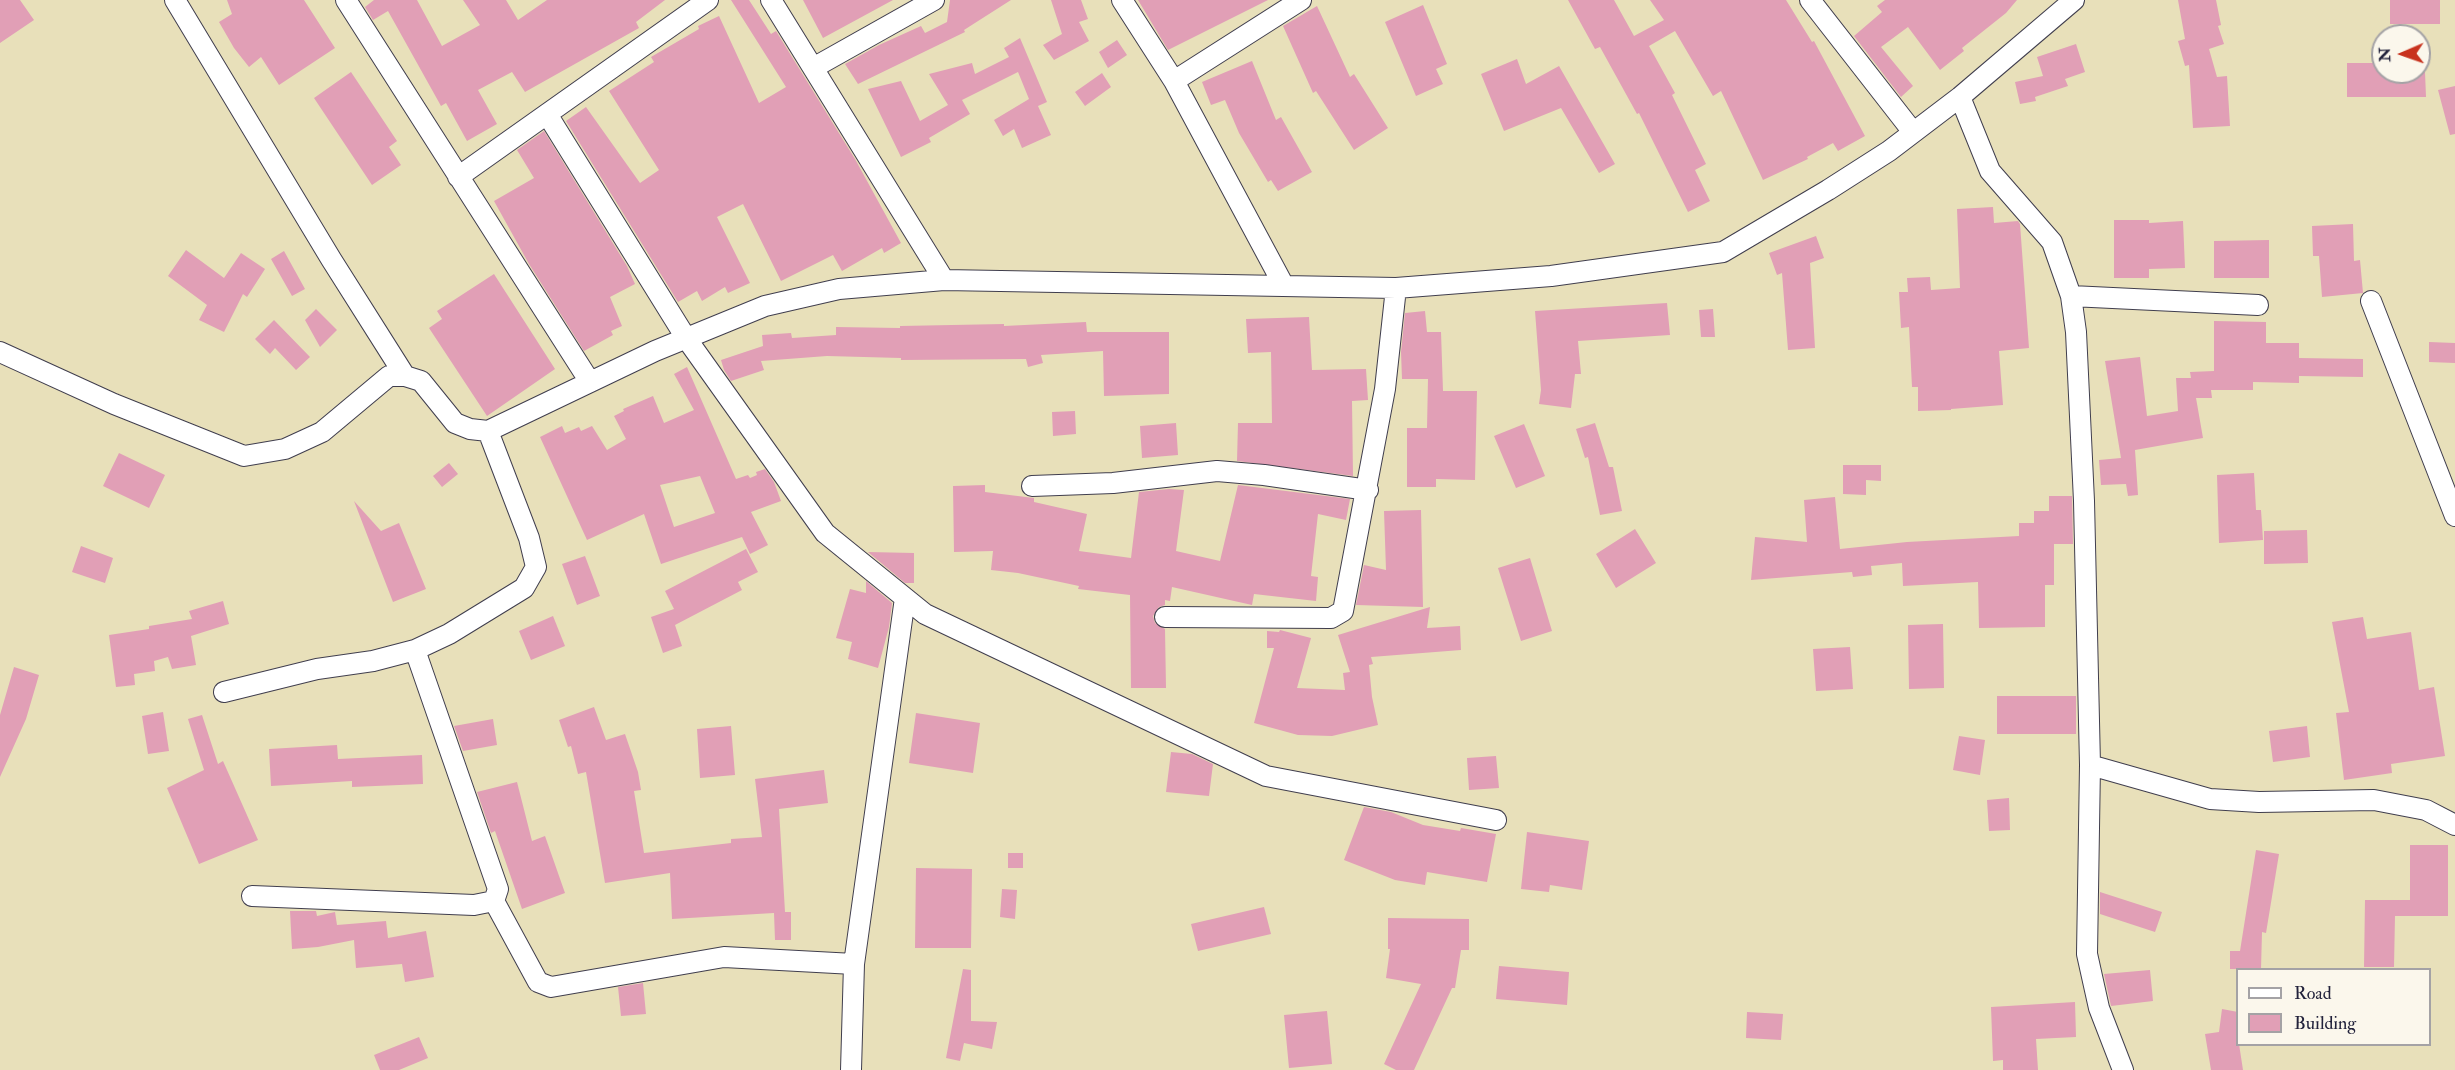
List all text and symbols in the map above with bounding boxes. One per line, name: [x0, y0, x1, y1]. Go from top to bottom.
north arrow: [2371, 24, 2431, 84]
text: N: [2375, 47, 2395, 62]
legend: [2236, 968, 2431, 1046]
text: Road: [2294, 982, 2332, 1005]
text: Building: [2294, 1012, 2356, 1035]

